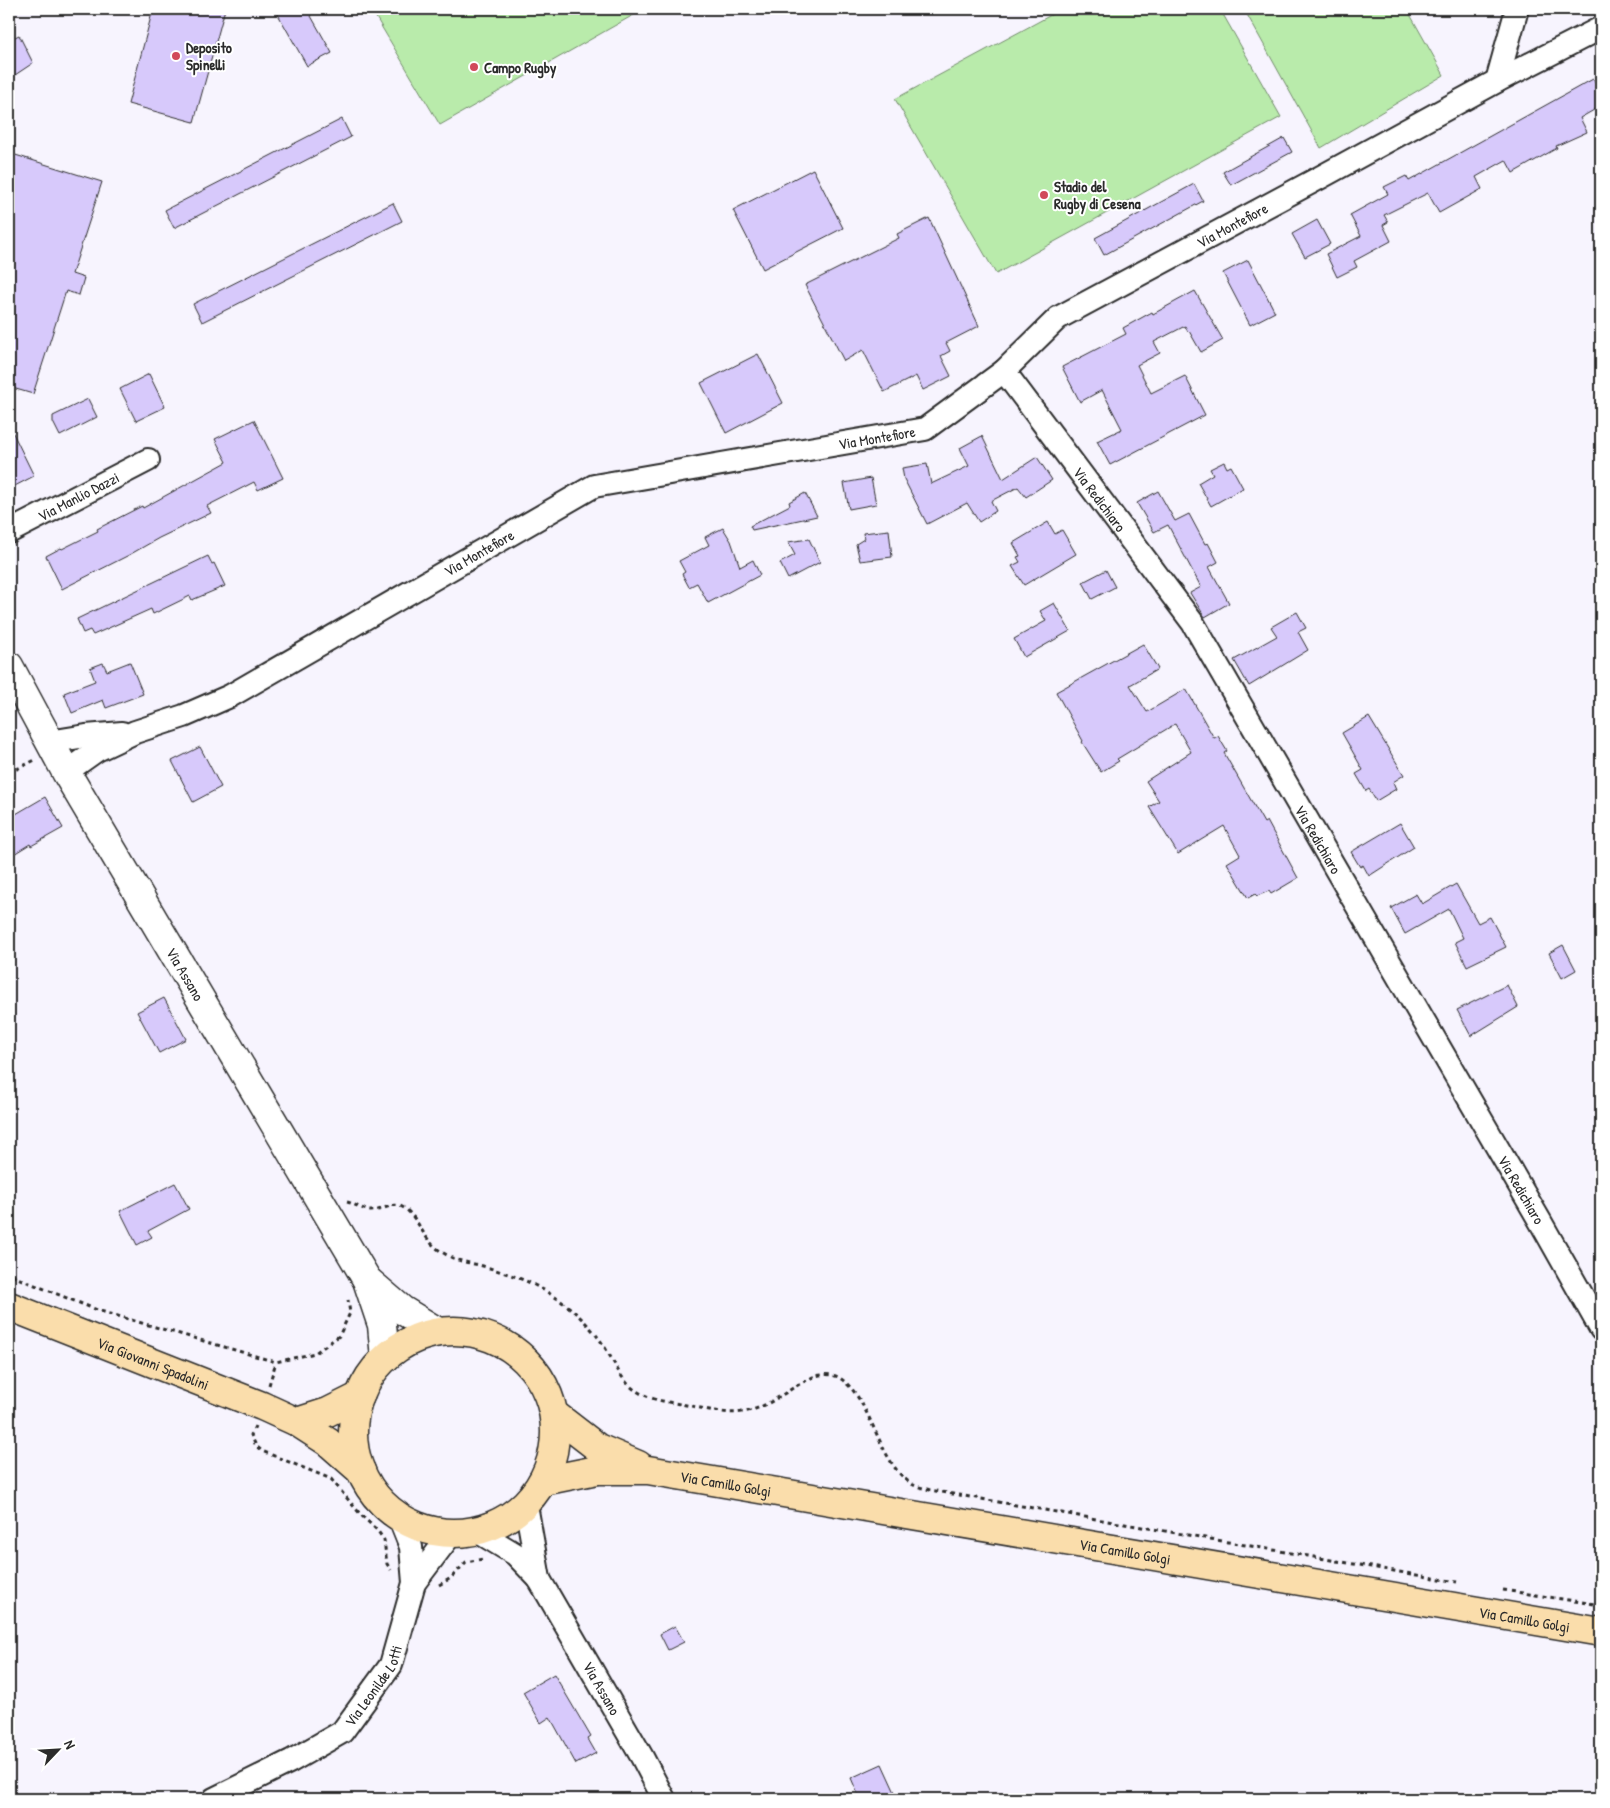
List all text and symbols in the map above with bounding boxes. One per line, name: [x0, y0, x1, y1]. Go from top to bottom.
place label: Deposito Spinelli: [186, 37, 232, 76]
marker: Deposito Spinelli: [170, 50, 182, 62]
place label: Campo Rugby: [484, 57, 557, 79]
marker: Campo Rugby: [468, 61, 480, 73]
place label: Stadio del Rugby di Cesena: [1054, 176, 1141, 215]
marker: Stadio del Rugby di Cesena: [1038, 189, 1050, 201]
street label: Via Montefiore: [1193, 197, 1271, 252]
street label: Via Montefiore: [837, 420, 917, 454]
street label: Via Redichiaro: [1069, 462, 1131, 536]
street label: Via Manlio Dazzi: [34, 466, 123, 526]
street label: Via Montefiore: [440, 524, 518, 581]
street label: Via Redichiaro: [1290, 801, 1347, 878]
street label: Via Assano: [162, 943, 210, 1005]
street label: Via Redichiaro: [1493, 1151, 1550, 1228]
street label: Via Giovanni Spadolini: [94, 1331, 212, 1395]
street label: Via Camillo Golgi: [679, 1465, 773, 1501]
street label: Via Camillo Golgi: [1078, 1533, 1172, 1569]
street label: Via Camillo Golgi: [1477, 1601, 1571, 1637]
street label: Via Leonilde Lotti: [339, 1643, 407, 1730]
street label: Via Assano: [578, 1657, 626, 1719]
north arrow: [32, 1726, 82, 1776]
text: N: [60, 1737, 81, 1752]

